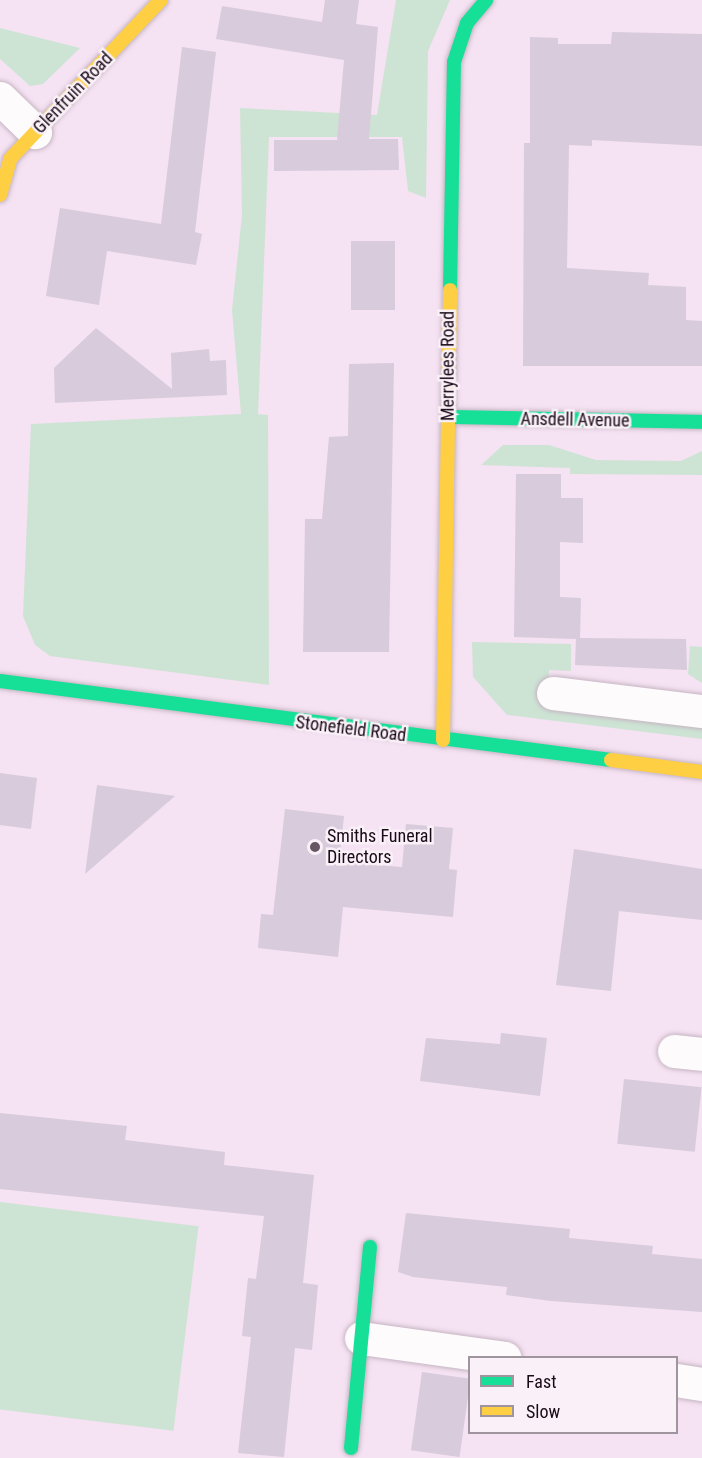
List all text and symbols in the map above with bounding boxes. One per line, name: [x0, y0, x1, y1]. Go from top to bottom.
street label: Glenfruin Road: [29, 48, 117, 138]
street label: Merrylees Road: [437, 311, 459, 421]
street label: Ansdell Avenue: [520, 408, 630, 432]
street label: Stonefield Road: [294, 712, 408, 746]
place label: Smiths Funeral Directors: [327, 826, 433, 868]
marker: Smiths Funeral Directors: [308, 840, 322, 854]
legend: [468, 1356, 678, 1434]
text: Fast: [526, 1371, 557, 1392]
text: Slow: [526, 1401, 560, 1422]

